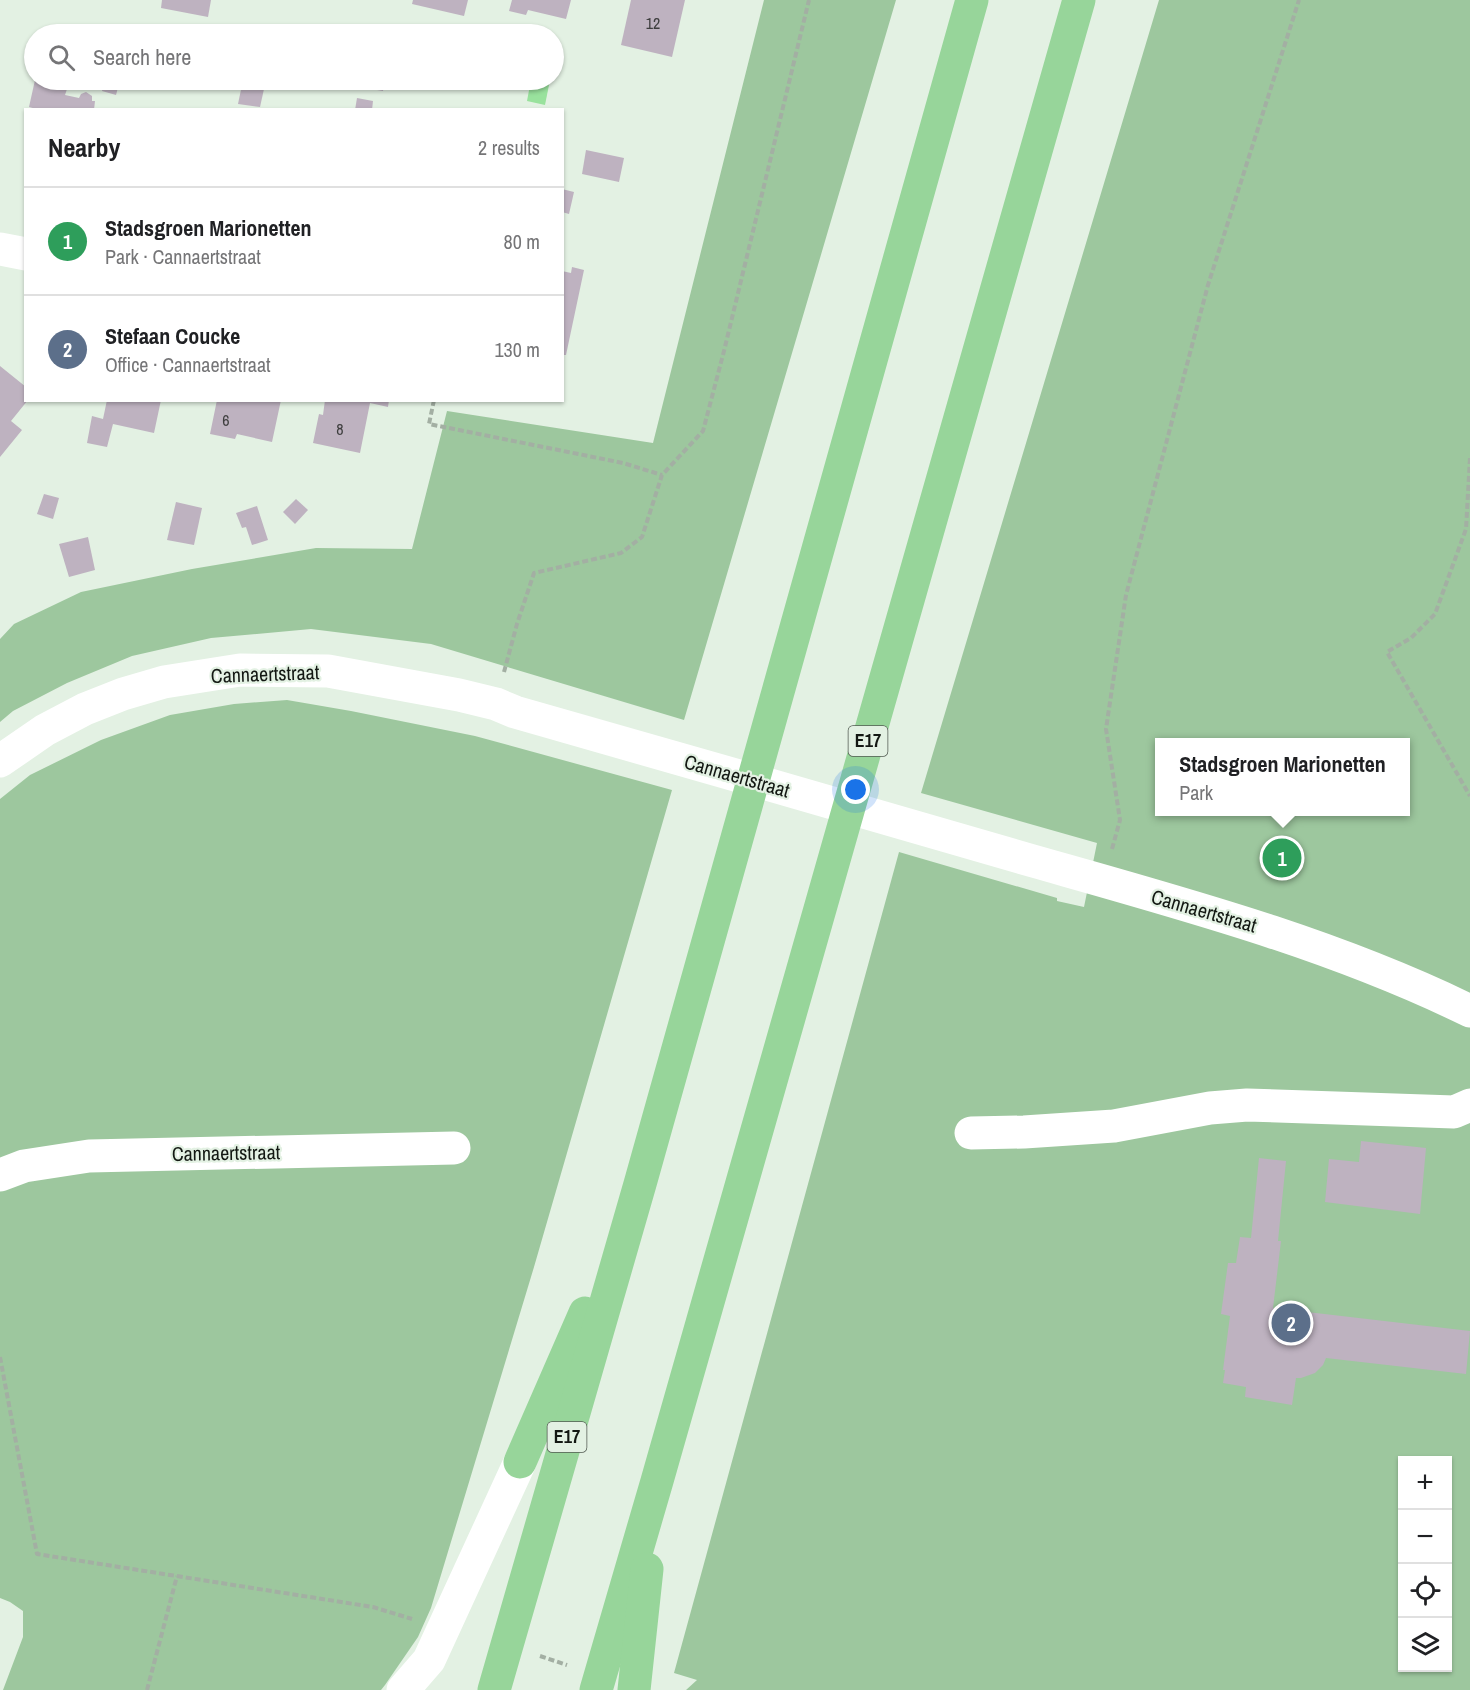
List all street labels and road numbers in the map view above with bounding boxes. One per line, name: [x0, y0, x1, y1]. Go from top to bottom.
street label: Cannaertstraat: [210, 658, 320, 689]
road number: E17: [848, 726, 888, 756]
street label: Cannaertstraat: [681, 748, 793, 804]
street label: Cannaertstraat: [1148, 883, 1260, 939]
street label: Cannaertstraat: [172, 1138, 281, 1167]
road number: E17: [548, 1422, 586, 1452]

